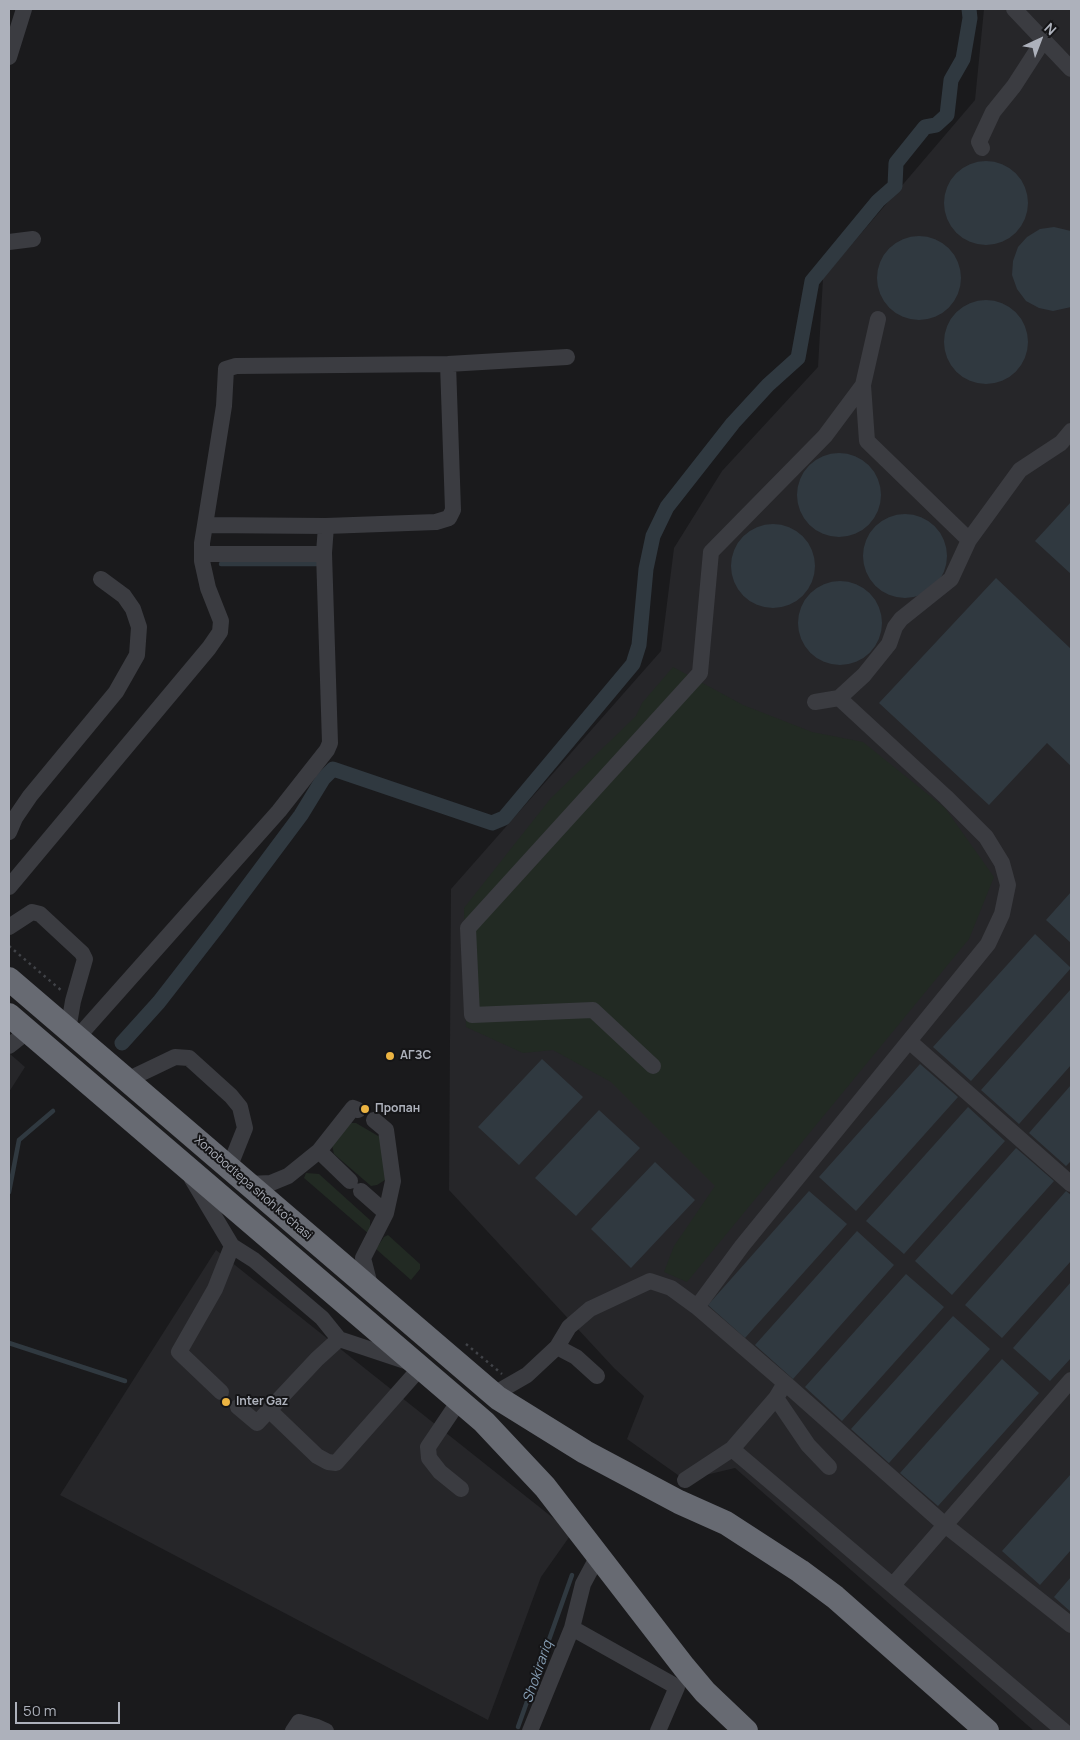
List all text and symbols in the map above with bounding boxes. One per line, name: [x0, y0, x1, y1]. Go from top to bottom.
north arrow: [1015, 15, 1065, 65]
text: N: [1040, 18, 1061, 39]
place label: АГЗС: [400, 1049, 431, 1063]
marker: АГЗС: [384, 1050, 396, 1062]
place label: Пропан: [375, 1102, 420, 1116]
marker: Пропан: [359, 1103, 371, 1115]
street label: Xonobodtepa shoh ko'chasi: [191, 1133, 315, 1243]
place label: Inter Gaz: [236, 1395, 288, 1409]
marker: Inter Gaz: [220, 1396, 232, 1408]
water label: Shokirariq: [520, 1639, 556, 1705]
scale bar: [18, 1692, 122, 1724]
text: 50 m: [23, 1700, 57, 1721]

